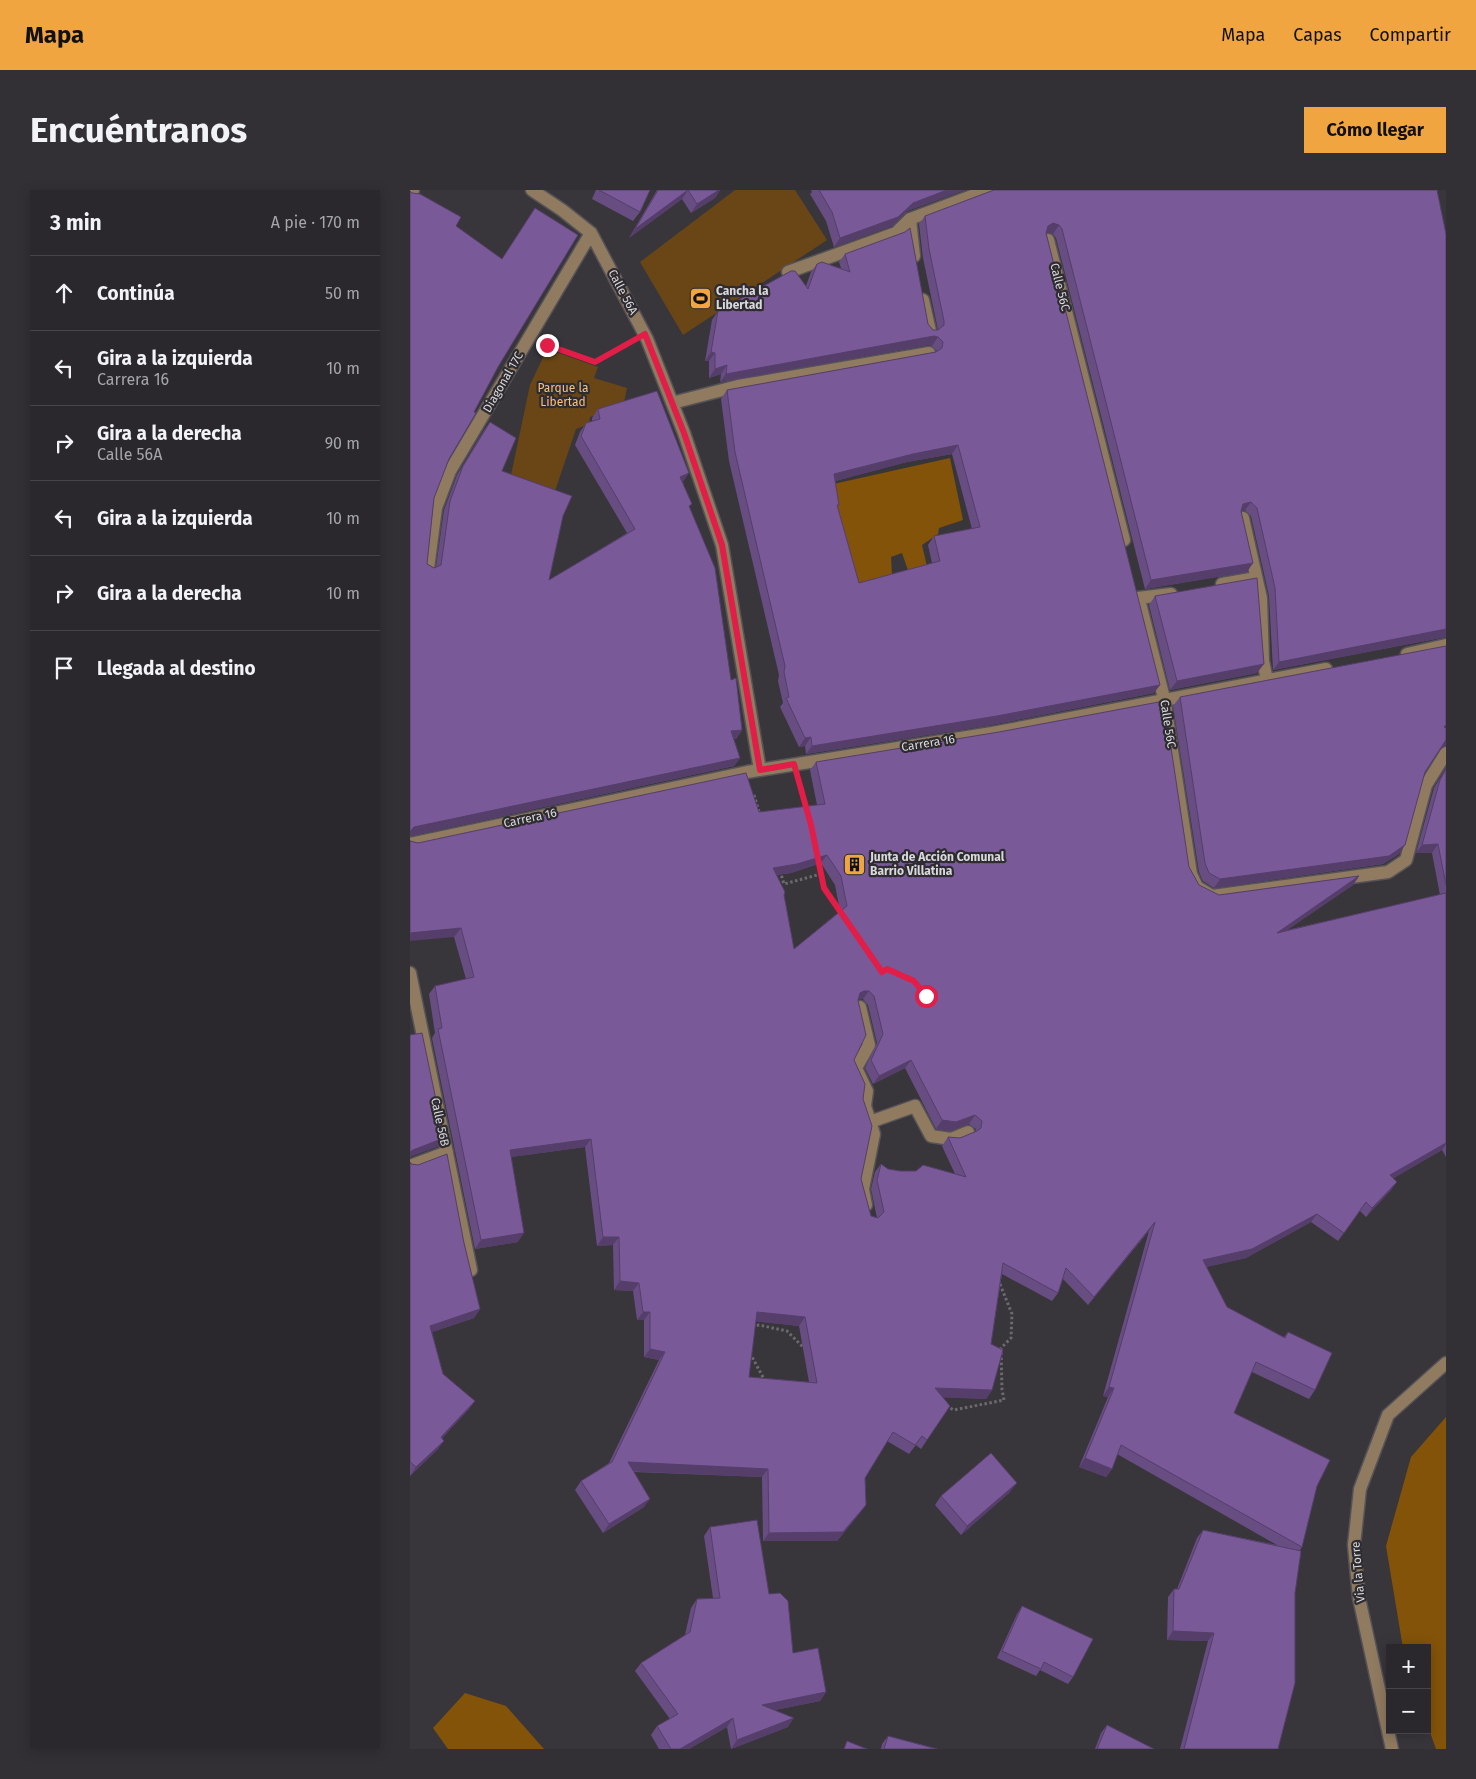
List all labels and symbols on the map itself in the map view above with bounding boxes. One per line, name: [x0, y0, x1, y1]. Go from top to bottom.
street label: Calle 56C: [1047, 262, 1073, 313]
street label: Calle 56A: [605, 267, 641, 317]
place label: Cancha la Libertad: [716, 284, 769, 312]
sports icon: Cancha la Libertad: [688, 286, 712, 310]
route end: [536, 334, 559, 357]
street label: Diagonal 17C: [480, 349, 526, 415]
park label: Parque la Libertad: [538, 381, 588, 409]
street label: Calle 56C: [1157, 699, 1179, 749]
street label: Carrera 16: [900, 732, 956, 754]
street label: Carrera 16: [502, 806, 558, 830]
place label: Junta de Acción Comunal Barrio Villatina: [869, 850, 1005, 878]
building icon: Junta de Acción Comunal Barrio Villatina: [842, 852, 866, 876]
route start: [915, 985, 938, 1008]
street label: Calle 56B: [428, 1096, 452, 1148]
street label: Via la Torre: [1348, 1541, 1368, 1603]

